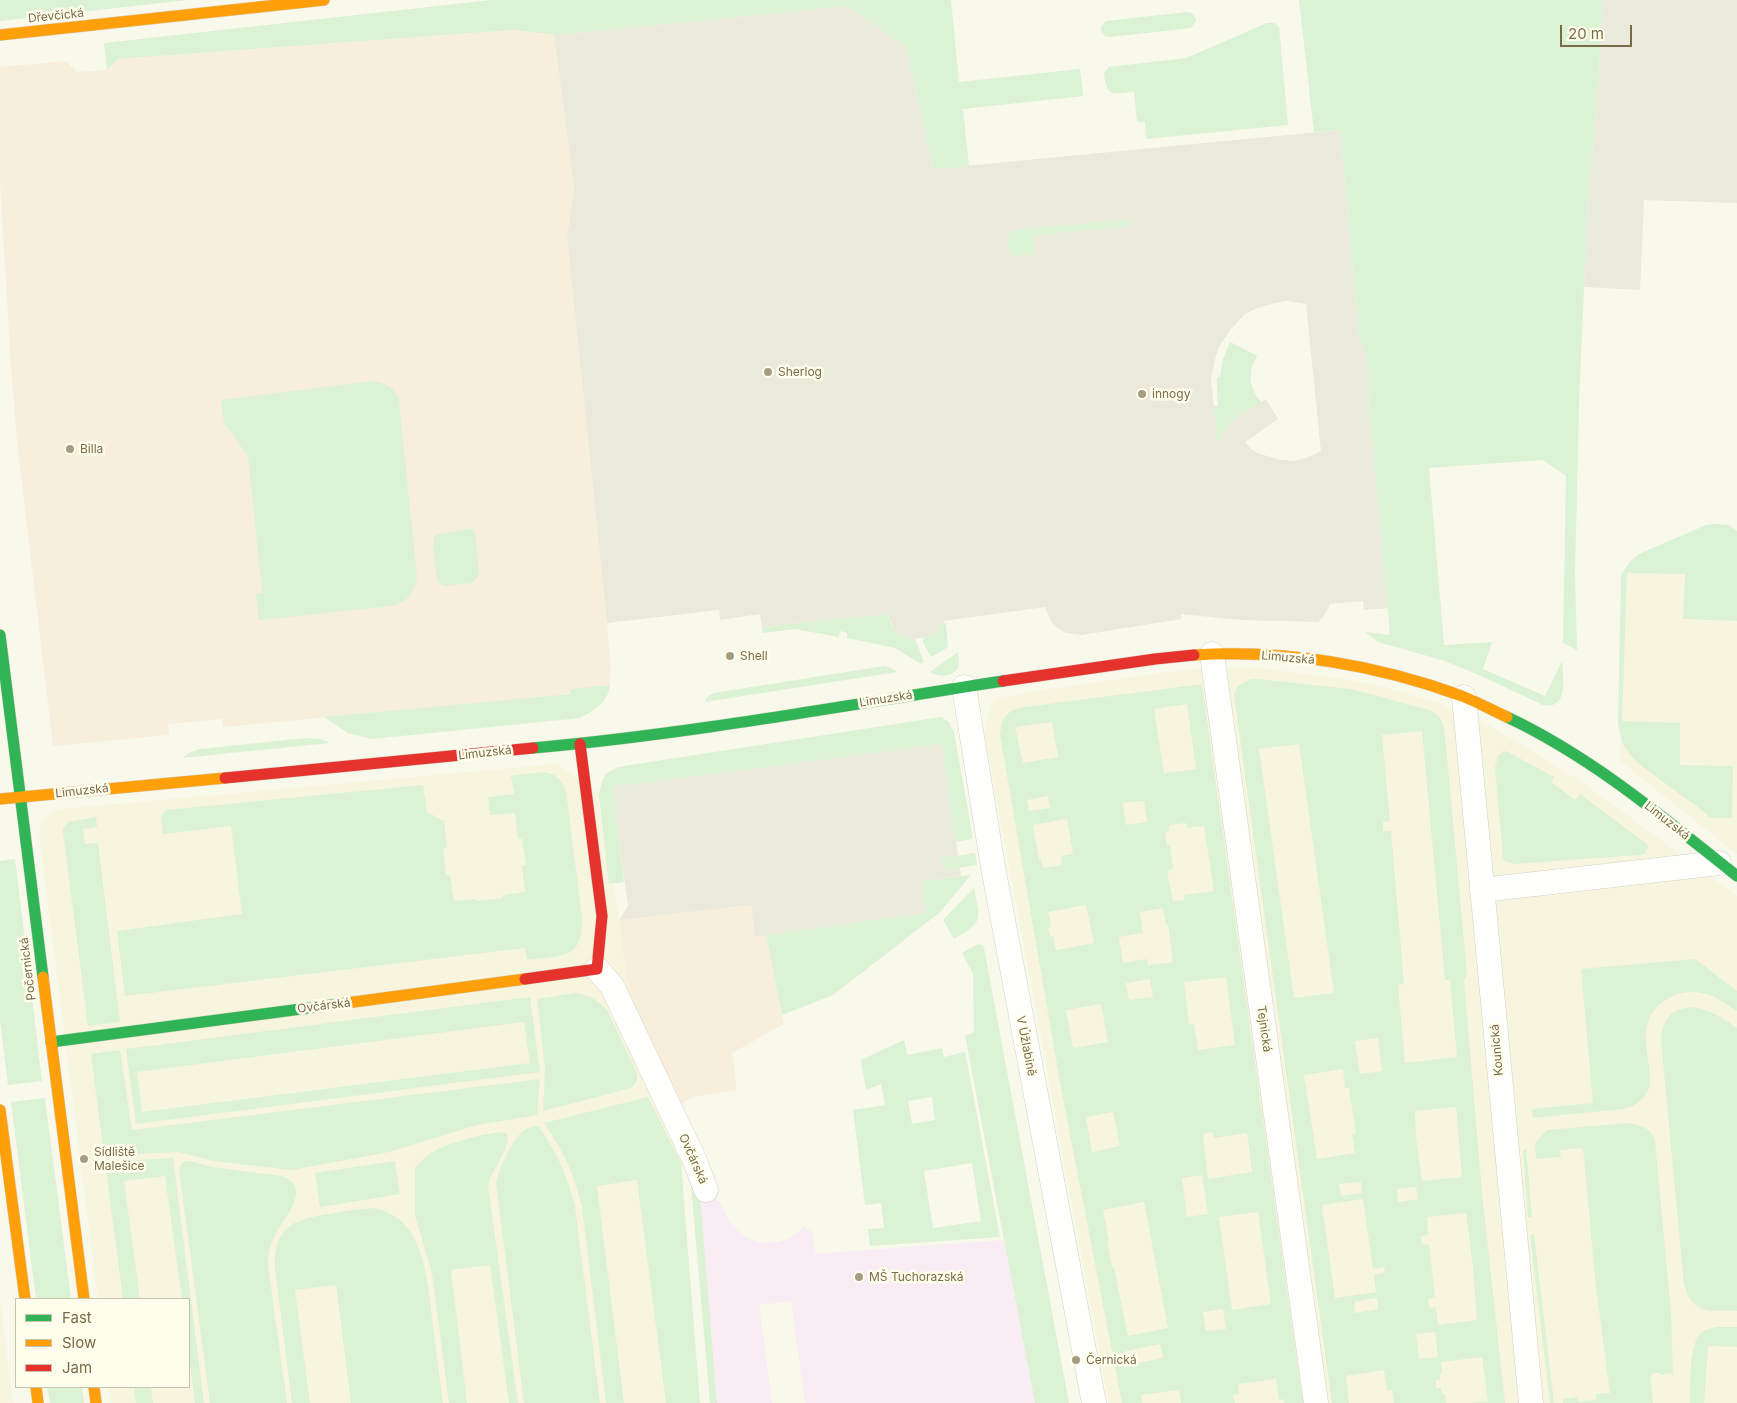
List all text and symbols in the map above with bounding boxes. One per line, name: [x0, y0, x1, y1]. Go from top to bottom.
street label: Dřevčická: [27, 6, 85, 26]
scale bar: [1562, 15, 1634, 47]
text: 20 m: [1568, 24, 1604, 43]
place label: Sherlog: [778, 365, 822, 379]
marker: Sherlog: [762, 366, 774, 378]
place label: innogy: [1152, 387, 1190, 401]
marker: innogy: [1136, 388, 1148, 400]
place label: Billa: [80, 442, 103, 456]
marker: Billa: [64, 443, 76, 455]
street label: Limuzská: [1261, 648, 1315, 668]
place label: Shell: [740, 649, 768, 663]
marker: Shell: [724, 650, 736, 662]
street label: Limuzská: [858, 688, 914, 710]
street label: Limuzská: [458, 743, 512, 763]
street label: Limuzská: [55, 781, 109, 801]
street label: Limuzská: [1641, 799, 1693, 843]
street label: Počernická: [17, 937, 39, 1001]
street label: Ovčárská: [297, 996, 351, 1016]
street label: Tejnická: [1254, 1005, 1274, 1053]
street label: V Úžlabině: [1013, 1015, 1039, 1077]
street label: Kounická: [1488, 1023, 1506, 1077]
street label: Ovčárská: [676, 1132, 710, 1186]
place label: Sídliště Malešice: [94, 1145, 145, 1173]
marker: Sídliště Malešice: [78, 1153, 90, 1165]
place label: MŠ Tuchorazská: [869, 1270, 964, 1284]
marker: MŠ Tuchorazská: [853, 1271, 865, 1283]
legend: [15, 1298, 190, 1388]
text: Fast: [62, 1308, 92, 1327]
text: Slow: [62, 1333, 96, 1352]
place label: Černická: [1086, 1353, 1137, 1367]
marker: Černická: [1070, 1354, 1082, 1366]
text: Jam: [62, 1358, 92, 1377]

